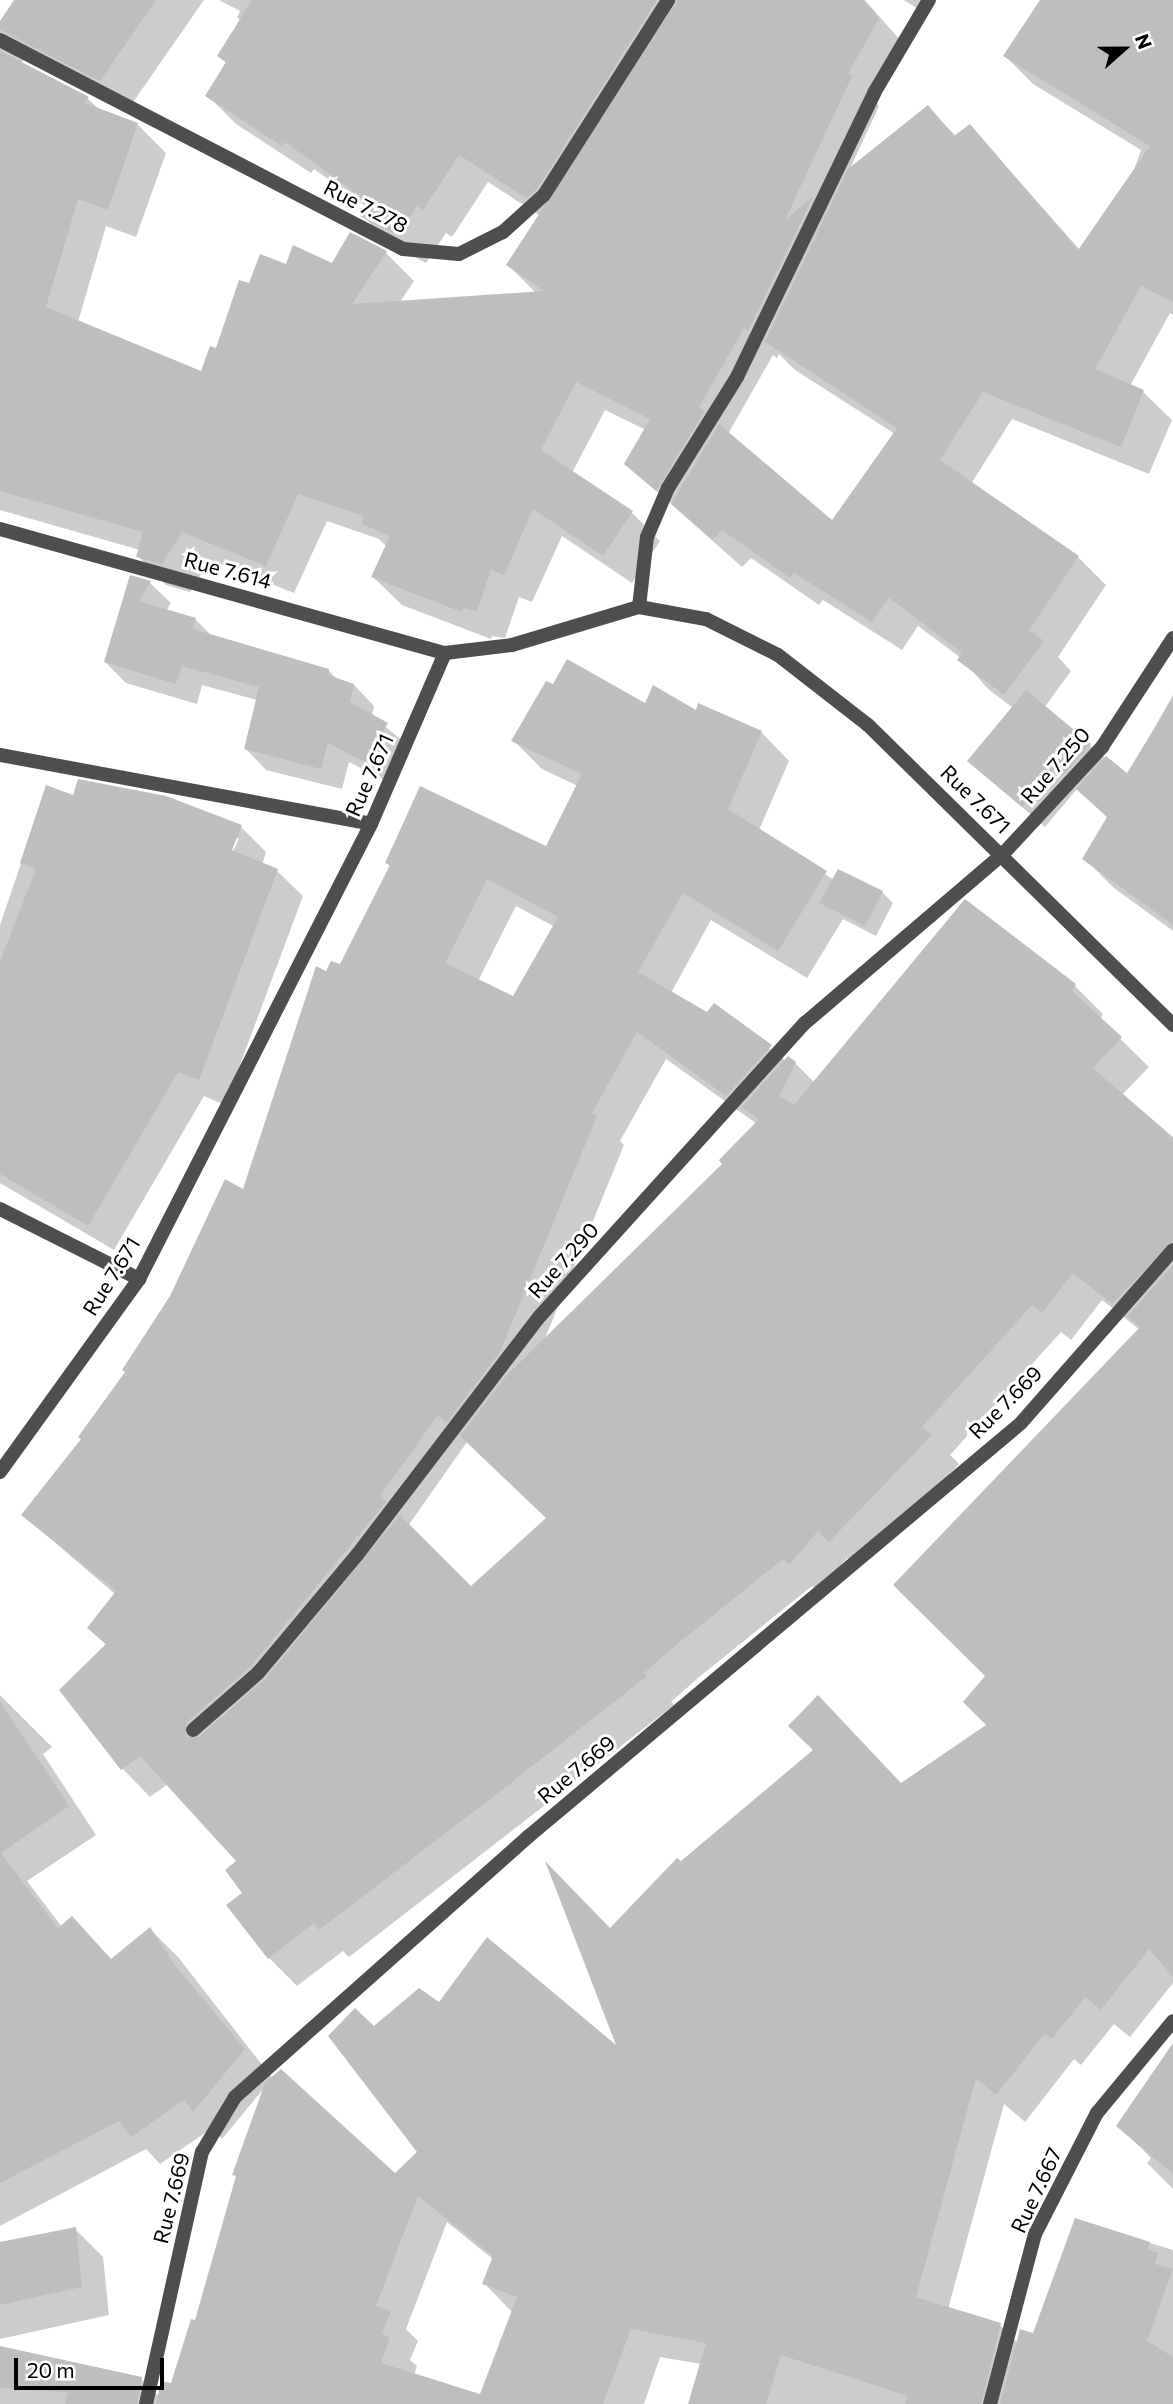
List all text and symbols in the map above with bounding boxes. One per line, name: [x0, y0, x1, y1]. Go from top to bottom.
north arrow: [1089, 14, 1159, 84]
text: N: [1131, 31, 1157, 52]
street label: Rue 7.278: [320, 174, 412, 238]
street label: Rue 7.614: [182, 546, 274, 594]
street label: Rue 7.250: [1015, 722, 1095, 808]
street label: Rue 7.671: [340, 730, 398, 820]
street label: Rue 7.671: [936, 759, 1016, 839]
street label: Rue 7.290: [522, 1217, 604, 1303]
street label: Rue 7.671: [77, 1232, 145, 1320]
street label: Rue 7.669: [963, 1360, 1047, 1444]
street label: Rue 7.669: [532, 1729, 620, 1809]
street label: Rue 7.667: [1005, 2143, 1067, 2237]
street label: Rue 7.669: [148, 2150, 194, 2246]
scale bar: [18, 2344, 168, 2388]
text: 20 m: [27, 2357, 75, 2382]

